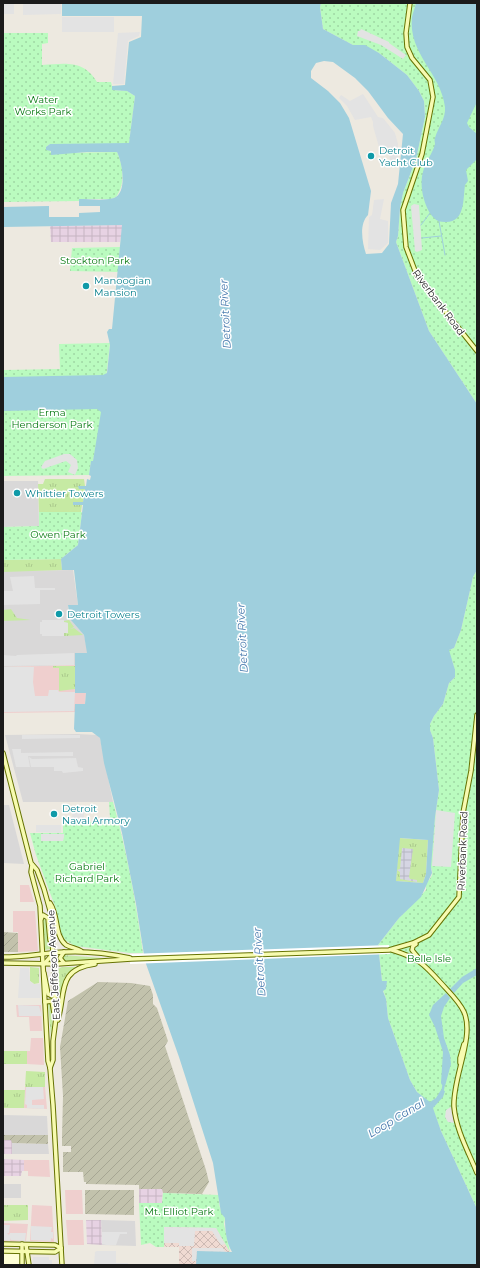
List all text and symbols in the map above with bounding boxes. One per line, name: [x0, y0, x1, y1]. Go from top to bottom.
park label: Water Works Park: [15, 93, 71, 118]
place label: Detroit Yacht Club: [379, 144, 433, 169]
marker: Detroit Yacht Club: [366, 151, 376, 161]
park label: Stockton Park: [60, 254, 130, 267]
street label: Riverbank Road: [410, 267, 468, 338]
place label: Manoogian Mansion: [94, 274, 151, 299]
water label: Detroit River: [216, 278, 234, 349]
marker: Manoogian Mansion: [81, 281, 91, 291]
park label: Erma Henderson Park: [11, 406, 93, 431]
place label: Whittier Towers: [25, 487, 104, 500]
marker: Whittier Towers: [12, 488, 22, 498]
park label: Owen Park: [30, 528, 86, 541]
water label: Detroit River: [233, 602, 251, 673]
place label: Detroit Towers: [67, 608, 140, 621]
marker: Detroit Towers: [54, 609, 64, 619]
place label: Detroit Naval Armory: [62, 802, 130, 827]
marker: Detroit Naval Armory: [49, 809, 59, 819]
street label: Riverbank Road: [455, 811, 470, 891]
park label: Gabriel Richard Park: [55, 860, 119, 885]
street label: East Jefferson Avenue: [44, 910, 63, 1020]
water label: Detroit River: [250, 926, 268, 997]
park label: Belle Isle: [407, 952, 451, 965]
water label: Loop Canal: [365, 1096, 427, 1140]
park label: Mt. Elliot Park: [144, 1205, 214, 1218]

